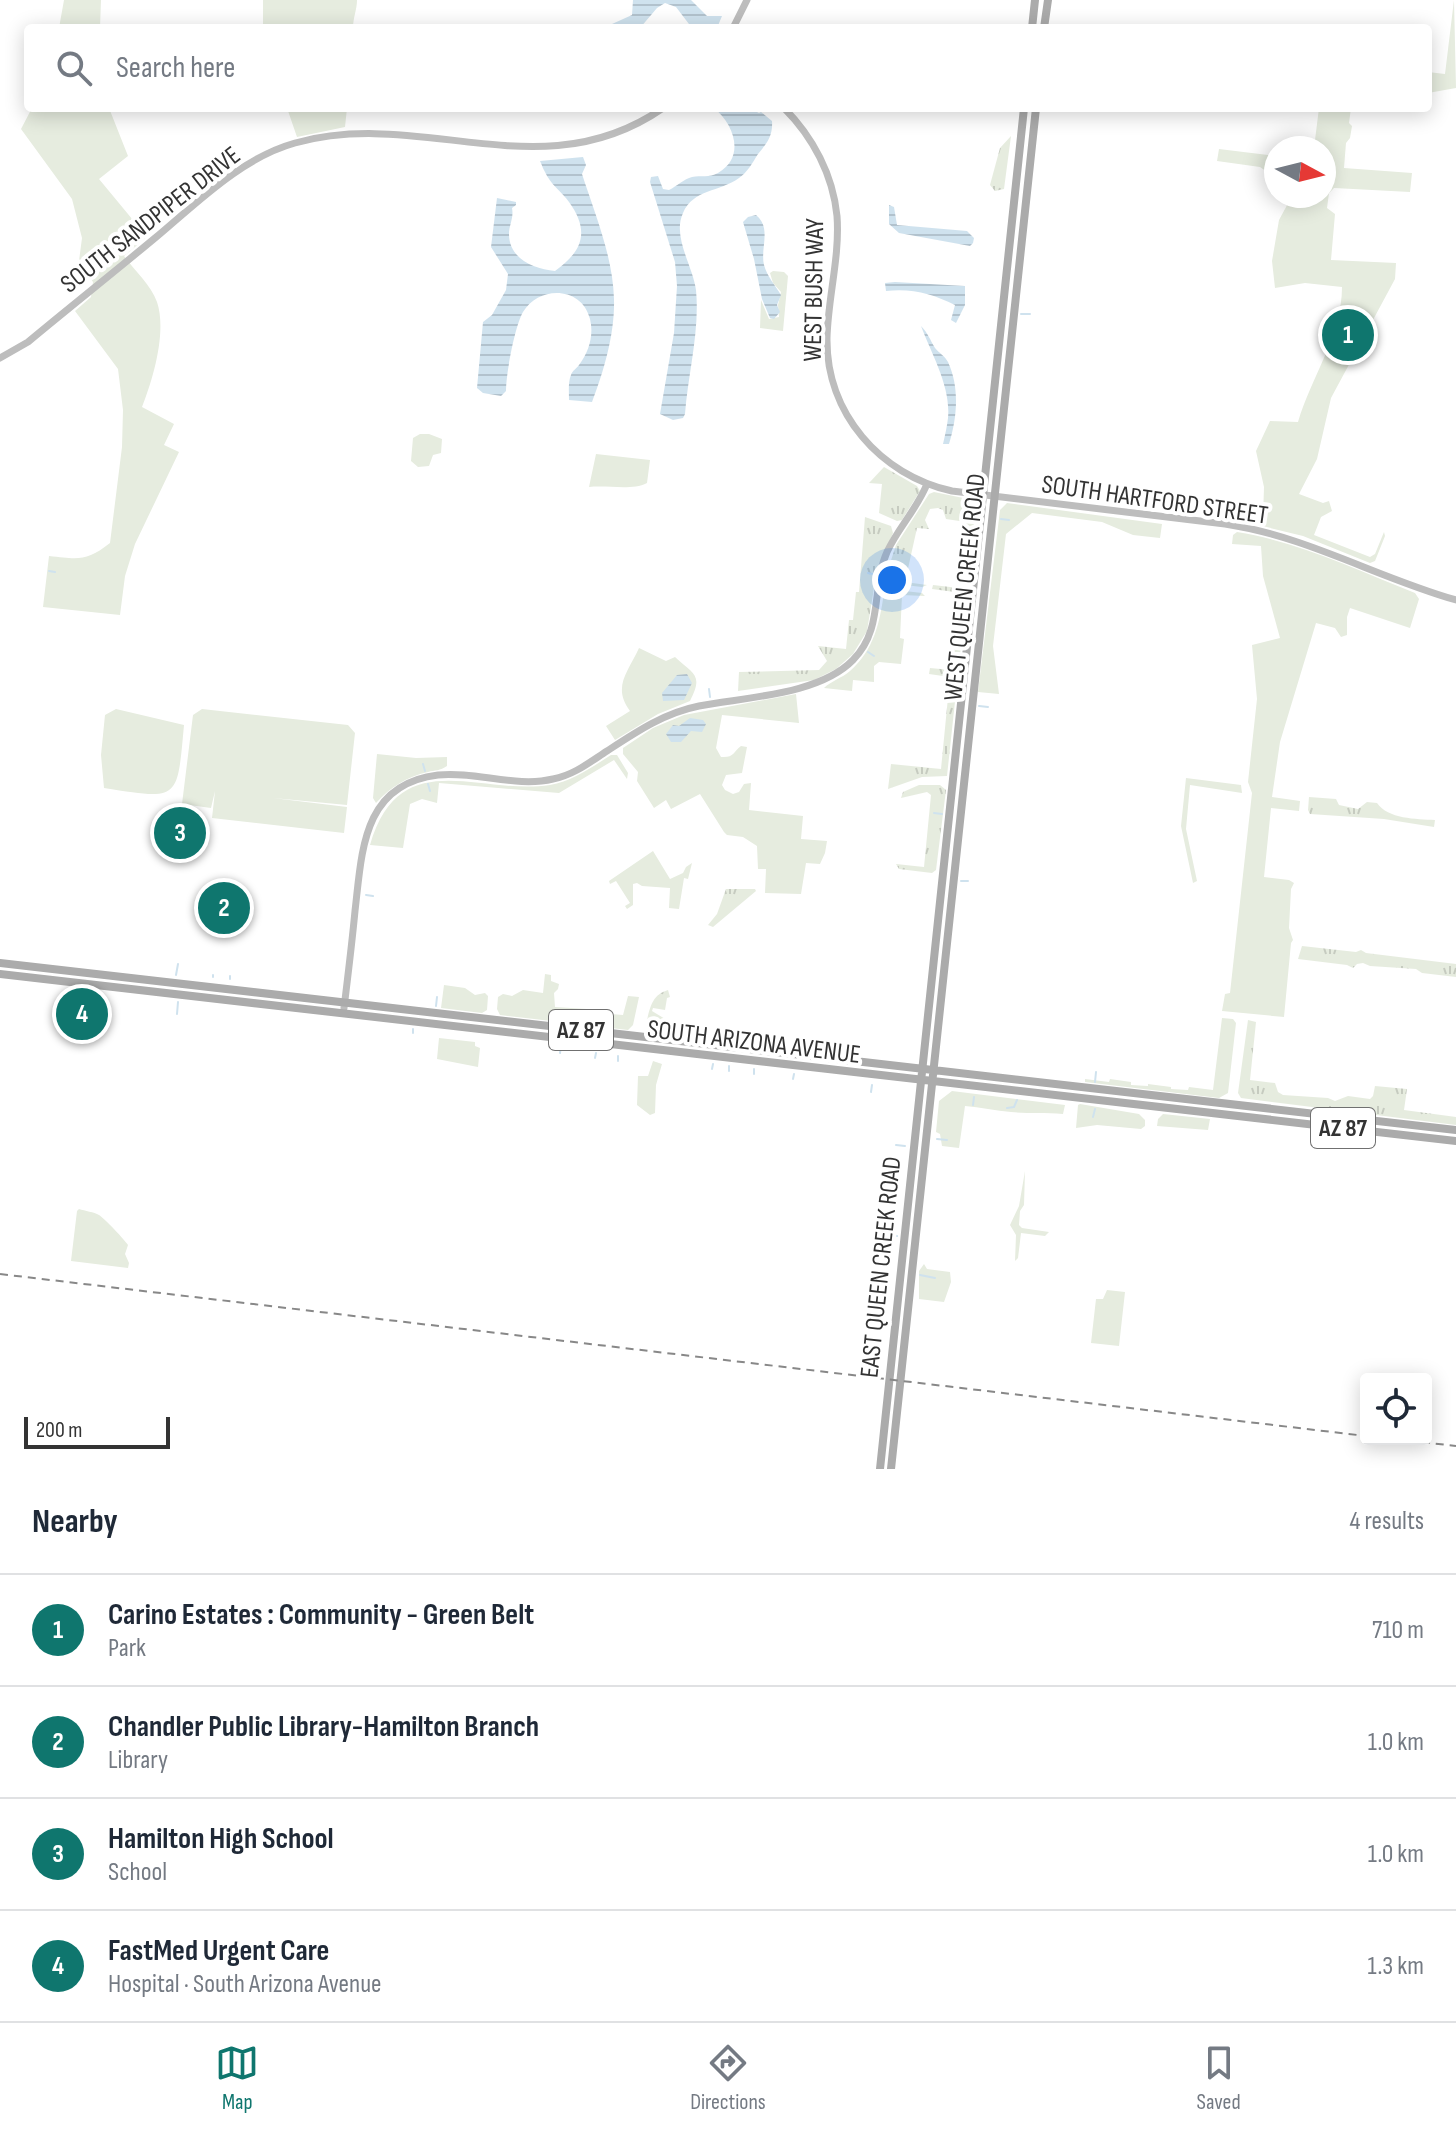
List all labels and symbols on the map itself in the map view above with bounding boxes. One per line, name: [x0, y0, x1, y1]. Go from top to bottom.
north arrow: [1264, 136, 1336, 208]
street label: SOUTH SANDPIPER DRIVE: [55, 140, 247, 300]
street label: WEST BUSH WAY: [798, 218, 831, 362]
pin: 1: [1322, 305, 1374, 365]
street label: SOUTH HARTFORD STREET: [1040, 469, 1270, 532]
street label: WEST QUEEN CREEK ROAD: [938, 472, 993, 702]
your location: [872, 560, 912, 600]
pin: 3: [154, 803, 206, 863]
pin: 2: [198, 878, 250, 938]
pin: 4: [56, 984, 108, 1044]
road number: AZ 87: [549, 1010, 613, 1050]
street label: SOUTH ARIZONA AVENUE: [646, 1014, 862, 1071]
road number: AZ 87: [1311, 1108, 1375, 1148]
street label: EAST QUEEN CREEK ROAD: [854, 1155, 909, 1379]
scale bar: [24, 1413, 170, 1449]

